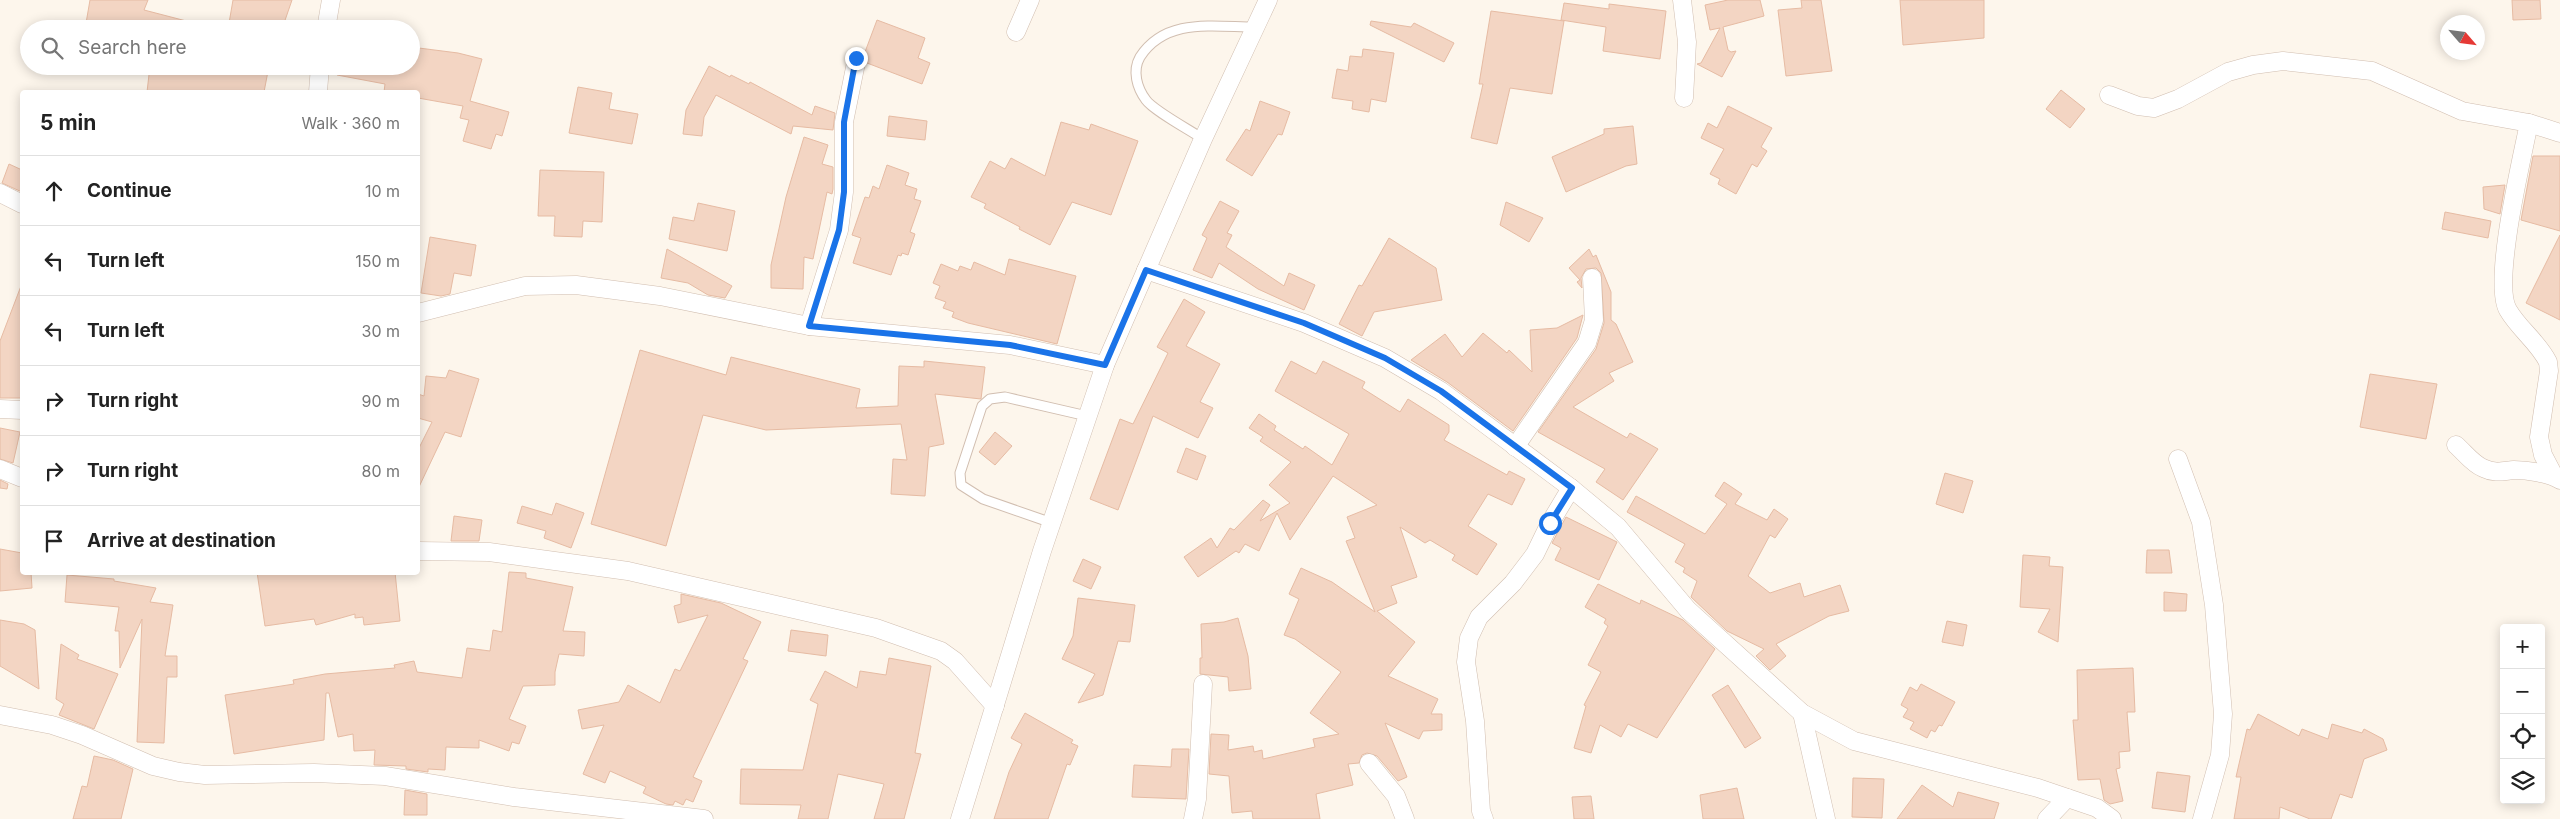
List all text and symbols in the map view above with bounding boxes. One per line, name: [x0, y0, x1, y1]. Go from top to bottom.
north arrow: [2440, 15, 2485, 60]
search box: [20, 20, 420, 75]
icon: search: [38, 34, 66, 62]
text: Search here: [78, 36, 187, 59]
route end: [845, 47, 868, 70]
text: 5 min: [40, 110, 96, 135]
text: Walk · 360 m: [301, 113, 400, 133]
icon: ahead: [40, 177, 68, 205]
text: Continue: [87, 179, 172, 202]
text: 10 m: [365, 181, 400, 201]
icon: left: [40, 247, 68, 275]
text: Turn left: [87, 249, 165, 272]
text: 150 m: [355, 251, 400, 271]
icon: left: [40, 317, 68, 345]
text: Turn left: [87, 319, 165, 342]
text: 30 m: [362, 321, 400, 341]
icon: right: [40, 387, 68, 415]
text: Turn right: [87, 389, 178, 412]
text: 90 m: [361, 391, 400, 411]
icon: right: [40, 457, 68, 485]
text: Turn right: [87, 459, 178, 482]
text: 80 m: [361, 461, 400, 481]
route start: [1539, 512, 1562, 535]
icon: arrive: [40, 527, 68, 555]
text: Arrive at destination: [87, 529, 276, 552]
map controls: [2500, 624, 2545, 804]
button: +: [2500, 624, 2545, 669]
button: −: [2500, 669, 2545, 714]
button: locate: [2500, 714, 2545, 759]
button: layers: [2500, 759, 2545, 804]

